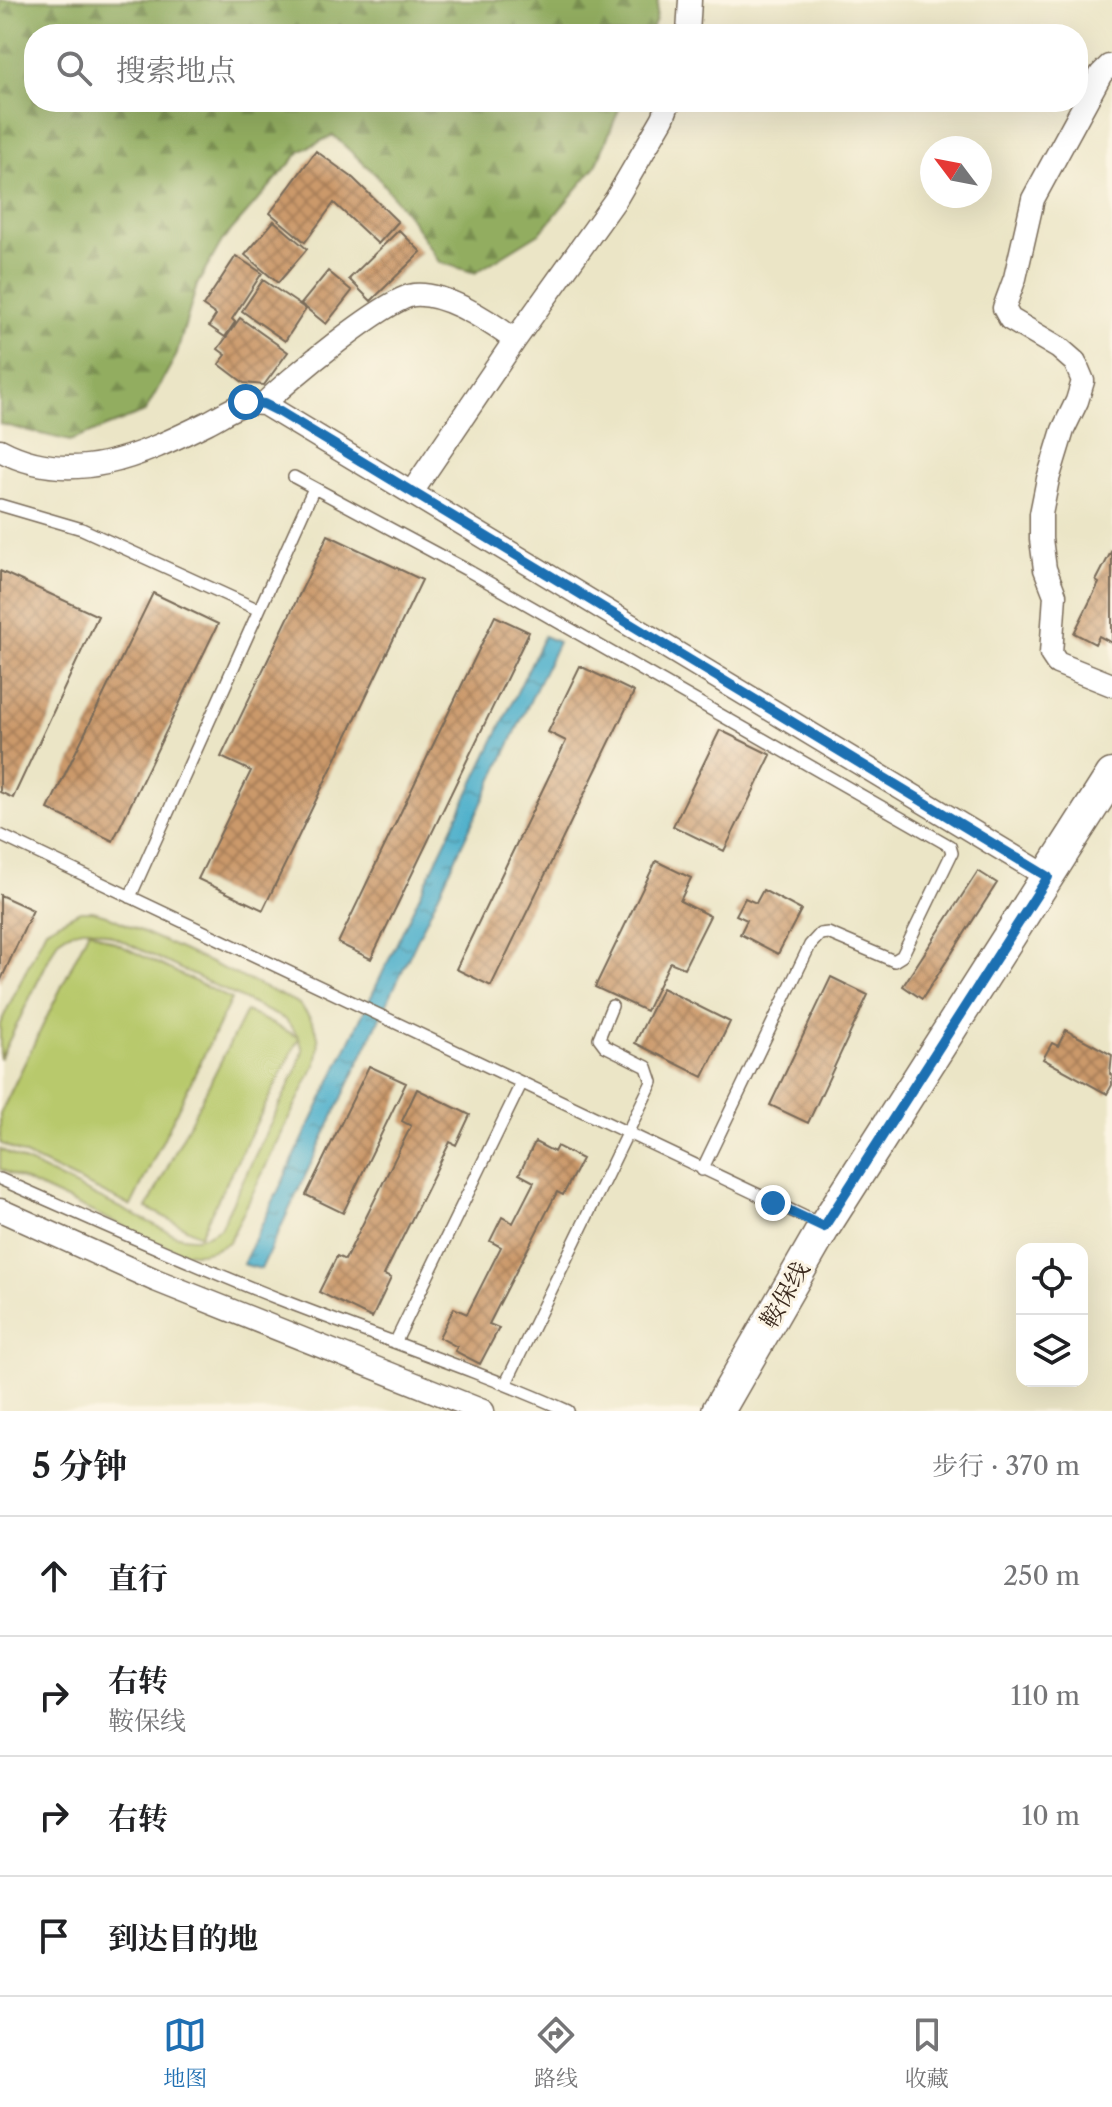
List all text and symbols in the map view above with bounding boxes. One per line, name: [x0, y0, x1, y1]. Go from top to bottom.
search box: [24, 24, 1088, 112]
icon: search: [52, 46, 96, 90]
text: 搜索地点: [116, 52, 236, 89]
north arrow: [920, 136, 992, 208]
route start: [228, 384, 264, 420]
route end: [755, 1185, 791, 1221]
map controls: [1016, 1243, 1088, 1387]
button: locate: [1016, 1243, 1088, 1315]
street label: 鞍保线: [754, 1256, 815, 1333]
button: layers: [1016, 1315, 1088, 1387]
text: 5 分钟: [32, 1445, 127, 1487]
text: 步行 · 370 m: [932, 1450, 1080, 1482]
icon: ahead: [32, 1554, 76, 1598]
text: 直行: [108, 1560, 168, 1597]
text: 250 m: [1003, 1560, 1080, 1592]
text: 右转: [108, 1662, 168, 1699]
icon: right: [32, 1674, 76, 1718]
text: 110 m: [1011, 1680, 1080, 1712]
text: 鞍保线: [108, 1705, 186, 1737]
icon: right: [32, 1794, 76, 1838]
text: 右转: [108, 1800, 168, 1837]
text: 10 m: [1021, 1800, 1080, 1832]
icon: arrive: [32, 1914, 76, 1958]
text: 到达目的地: [108, 1920, 258, 1957]
tab: 地图: [163, 2013, 207, 2092]
tab: 路线: [534, 2013, 578, 2092]
tab: 收藏: [905, 2013, 949, 2092]

